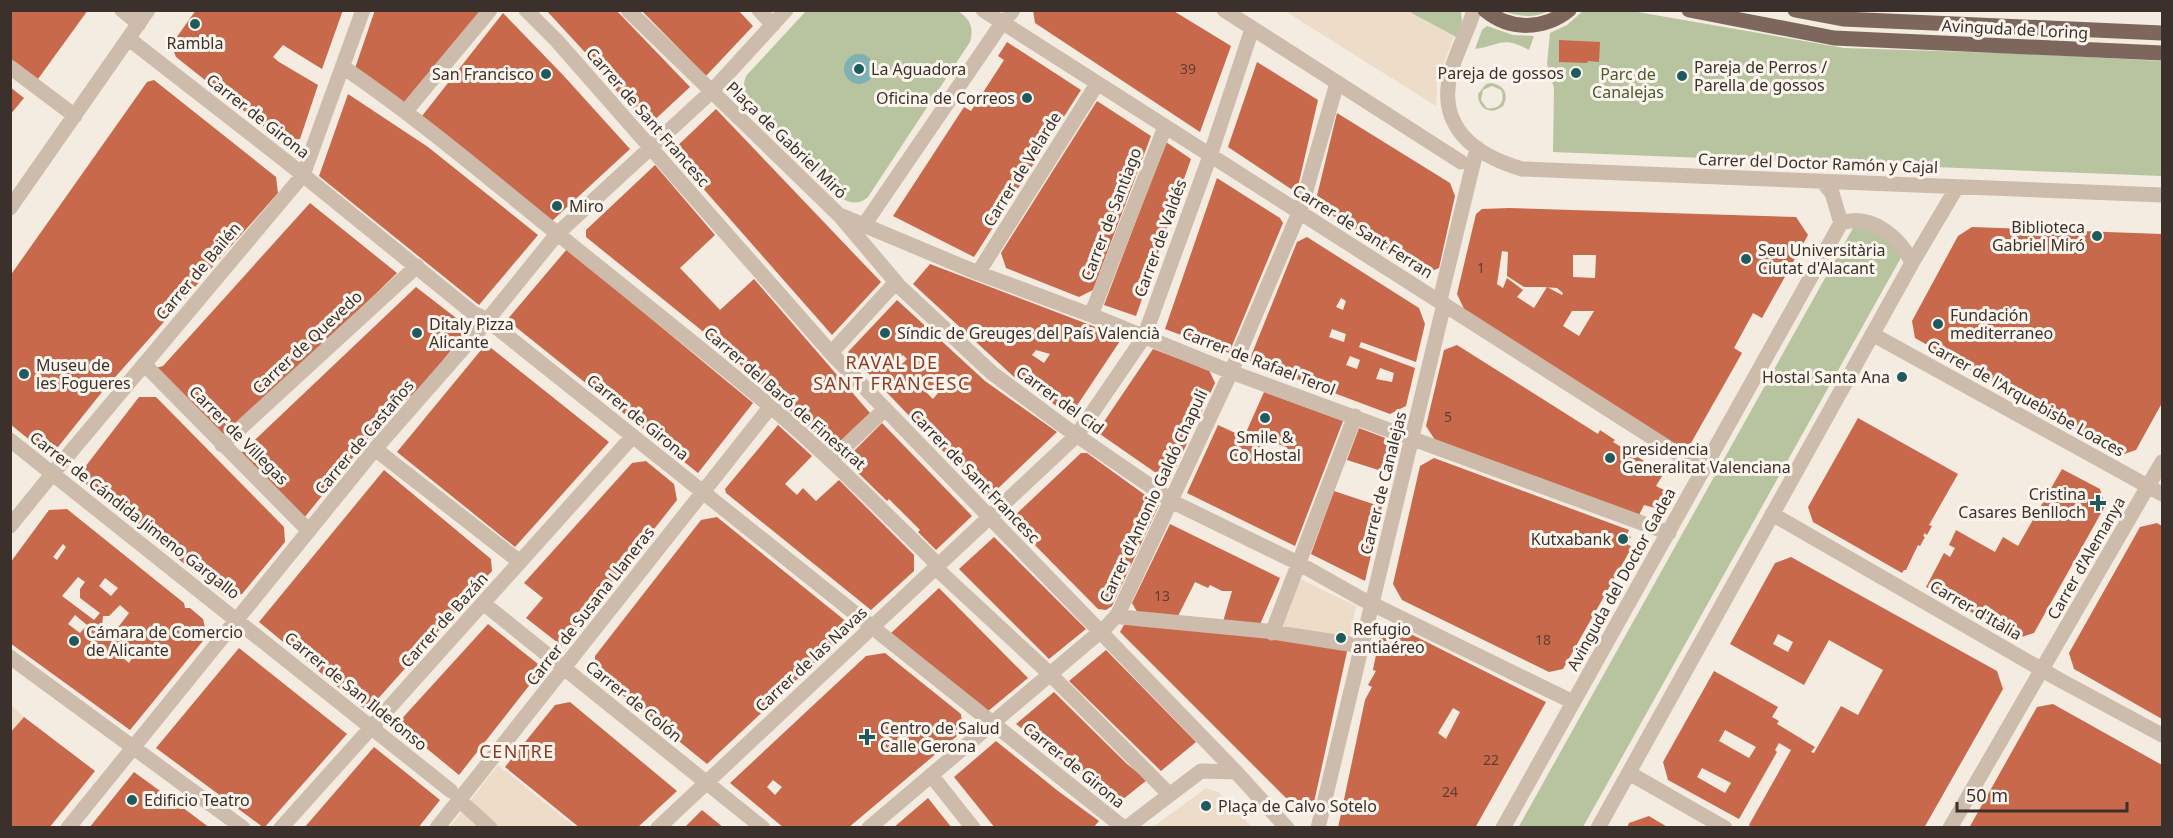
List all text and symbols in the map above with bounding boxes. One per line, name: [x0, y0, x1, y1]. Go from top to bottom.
street label: Avinguda de Loring: [1941, 14, 2089, 44]
marker: Rambla: [188, 17, 202, 31]
place label: Rambla: [167, 32, 223, 54]
street label: Carrer de Sant Francesc: [581, 43, 715, 192]
place label: Pareja de Perros / Parella de gossos: [1694, 56, 1827, 96]
place label: La Aguadora: [871, 58, 966, 80]
house number: 39: [1180, 59, 1196, 78]
marker: La Aguadora: [852, 62, 866, 76]
place label: Pareja de gossos: [1438, 62, 1564, 84]
place label: San Francisco: [432, 63, 534, 85]
park label: Parc de Canalejas: [1592, 63, 1664, 103]
marker: Pareja de gossos: [1569, 66, 1583, 80]
marker: San Francisco: [539, 67, 553, 81]
street label: Carrer de Girona: [202, 69, 314, 163]
marker: Pareja de Perros / Parella de gossos: [1675, 69, 1689, 83]
street label: Plaça de Gabriel Miró: [722, 77, 852, 203]
place label: Oficina de Correos: [876, 87, 1015, 109]
marker: Oficina de Correos: [1020, 91, 1034, 105]
street label: Carrer de Velarde: [978, 107, 1066, 231]
street label: Carrer de Santiago: [1075, 144, 1147, 284]
street label: Carrer del Doctor Ramón y Cajal: [1697, 148, 1939, 178]
street label: Carrer de Valdés: [1129, 176, 1191, 300]
street label: Carrer de Sant Ferran: [1289, 179, 1437, 283]
place label: Miro: [569, 195, 604, 217]
marker: Miro: [550, 199, 564, 213]
place label: Biblioteca Gabriel Miró: [1992, 216, 2085, 256]
street label: Carrer de Bailén: [151, 217, 245, 325]
marker: Biblioteca Gabriel Miró: [2090, 229, 2104, 243]
place label: Seu Universitària Ciutat d'Alacant: [1758, 239, 1886, 279]
marker: Seu Universitària Ciutat d'Alacant: [1739, 252, 1753, 266]
house number: 1: [1477, 258, 1485, 277]
street label: Carrer de Quevedo: [247, 285, 367, 399]
place label: Fundación mediterraneo: [1950, 304, 2053, 344]
place label: Ditaly Pizza Alicante: [429, 313, 514, 353]
marker: Fundación mediterraneo: [1931, 317, 1945, 331]
street label: Carrer del Baró de Finestrat: [700, 322, 871, 474]
place label: Síndic de Greuges del País Valencià: [897, 322, 1160, 344]
street label: Carrer de Rafael Terol: [1179, 322, 1339, 400]
marker: Ditaly Pizza Alicante: [410, 326, 424, 340]
marker: Síndic de Greuges del País Valencià: [878, 326, 892, 340]
street label: Carrer de l'Arquebisbe Loaces: [1923, 334, 2129, 462]
district label: RAVAL DE SANT FRANCESC: [813, 350, 971, 395]
place label: Museu de les Fogueres: [36, 354, 131, 394]
street label: Carrer del Cid: [1012, 361, 1108, 439]
place label: Hostal Santa Ana: [1762, 366, 1890, 388]
marker: Museu de les Fogueres: [17, 367, 31, 381]
street label: Carrer de Girona: [582, 369, 694, 465]
marker: Hostal Santa Ana: [1895, 370, 1909, 384]
street label: Carrer de Castaños: [309, 375, 419, 499]
street label: Carrer de Villegas: [184, 380, 294, 490]
street label: Carrer d'Antonio Galdó Chapuli: [1094, 386, 1212, 606]
street label: Carrer de Sant Francesc: [905, 404, 1045, 548]
house number: 5: [1444, 407, 1452, 426]
street label: Carrer de Canalejas: [1355, 409, 1411, 557]
marker: Smile & Co Hostal: [1258, 411, 1272, 425]
street label: Carrer de Cándida Jimeno Gargallo: [25, 426, 245, 604]
place label: Smile & Co Hostal: [1229, 426, 1301, 466]
place label: presidencia Generalitat Valenciana: [1622, 438, 1791, 478]
marker: presidencia Generalitat Valenciana: [1603, 451, 1617, 465]
place label: Cristina Casares Benlloch: [1958, 483, 2086, 523]
street label: Avinguda del Doctor Gadea: [1561, 484, 1681, 674]
street label: Carrer d'Alemanya: [2042, 493, 2130, 623]
marker: Cristina Casares Benlloch: [2091, 496, 2105, 510]
street label: Carrer de Susana Llaneras: [521, 522, 659, 690]
place label: Kutxabank: [1531, 528, 1611, 550]
marker: Kutxabank: [1616, 532, 1630, 546]
street label: Carrer de Bazán: [395, 568, 493, 672]
street label: Carrer d'Itàlia: [1926, 575, 2026, 645]
house number: 13: [1154, 586, 1170, 605]
street label: Carrer de las Navas: [750, 601, 872, 717]
place label: Refugio antiaéreo: [1353, 618, 1425, 658]
place label: Cámara de Comercio de Alicante: [86, 621, 243, 661]
street label: Carrer de San Ildefonso: [280, 627, 432, 755]
house number: 18: [1535, 630, 1551, 649]
marker: Refugio antiaéreo: [1334, 631, 1348, 645]
marker: Cámara de Comercio de Alicante: [67, 634, 81, 648]
street label: Carrer de Colón: [581, 655, 687, 747]
place label: Centro de Salud Calle Gerona: [880, 717, 1000, 757]
street label: Carrer de Girona: [1018, 717, 1130, 813]
marker: Centro de Salud Calle Gerona: [858, 728, 876, 746]
district label: CENTRE: [479, 739, 555, 763]
house number: 22: [1483, 750, 1499, 769]
scale bar: [1957, 775, 2126, 813]
house number: 24: [1442, 782, 1458, 801]
text: 50 m: [1966, 783, 2008, 807]
place label: Edificio Teatro: [144, 789, 250, 811]
marker: Edificio Teatro: [125, 793, 139, 807]
place label: Plaça de Calvo Sotelo: [1218, 795, 1377, 817]
marker: Plaça de Calvo Sotelo: [1199, 799, 1213, 813]

